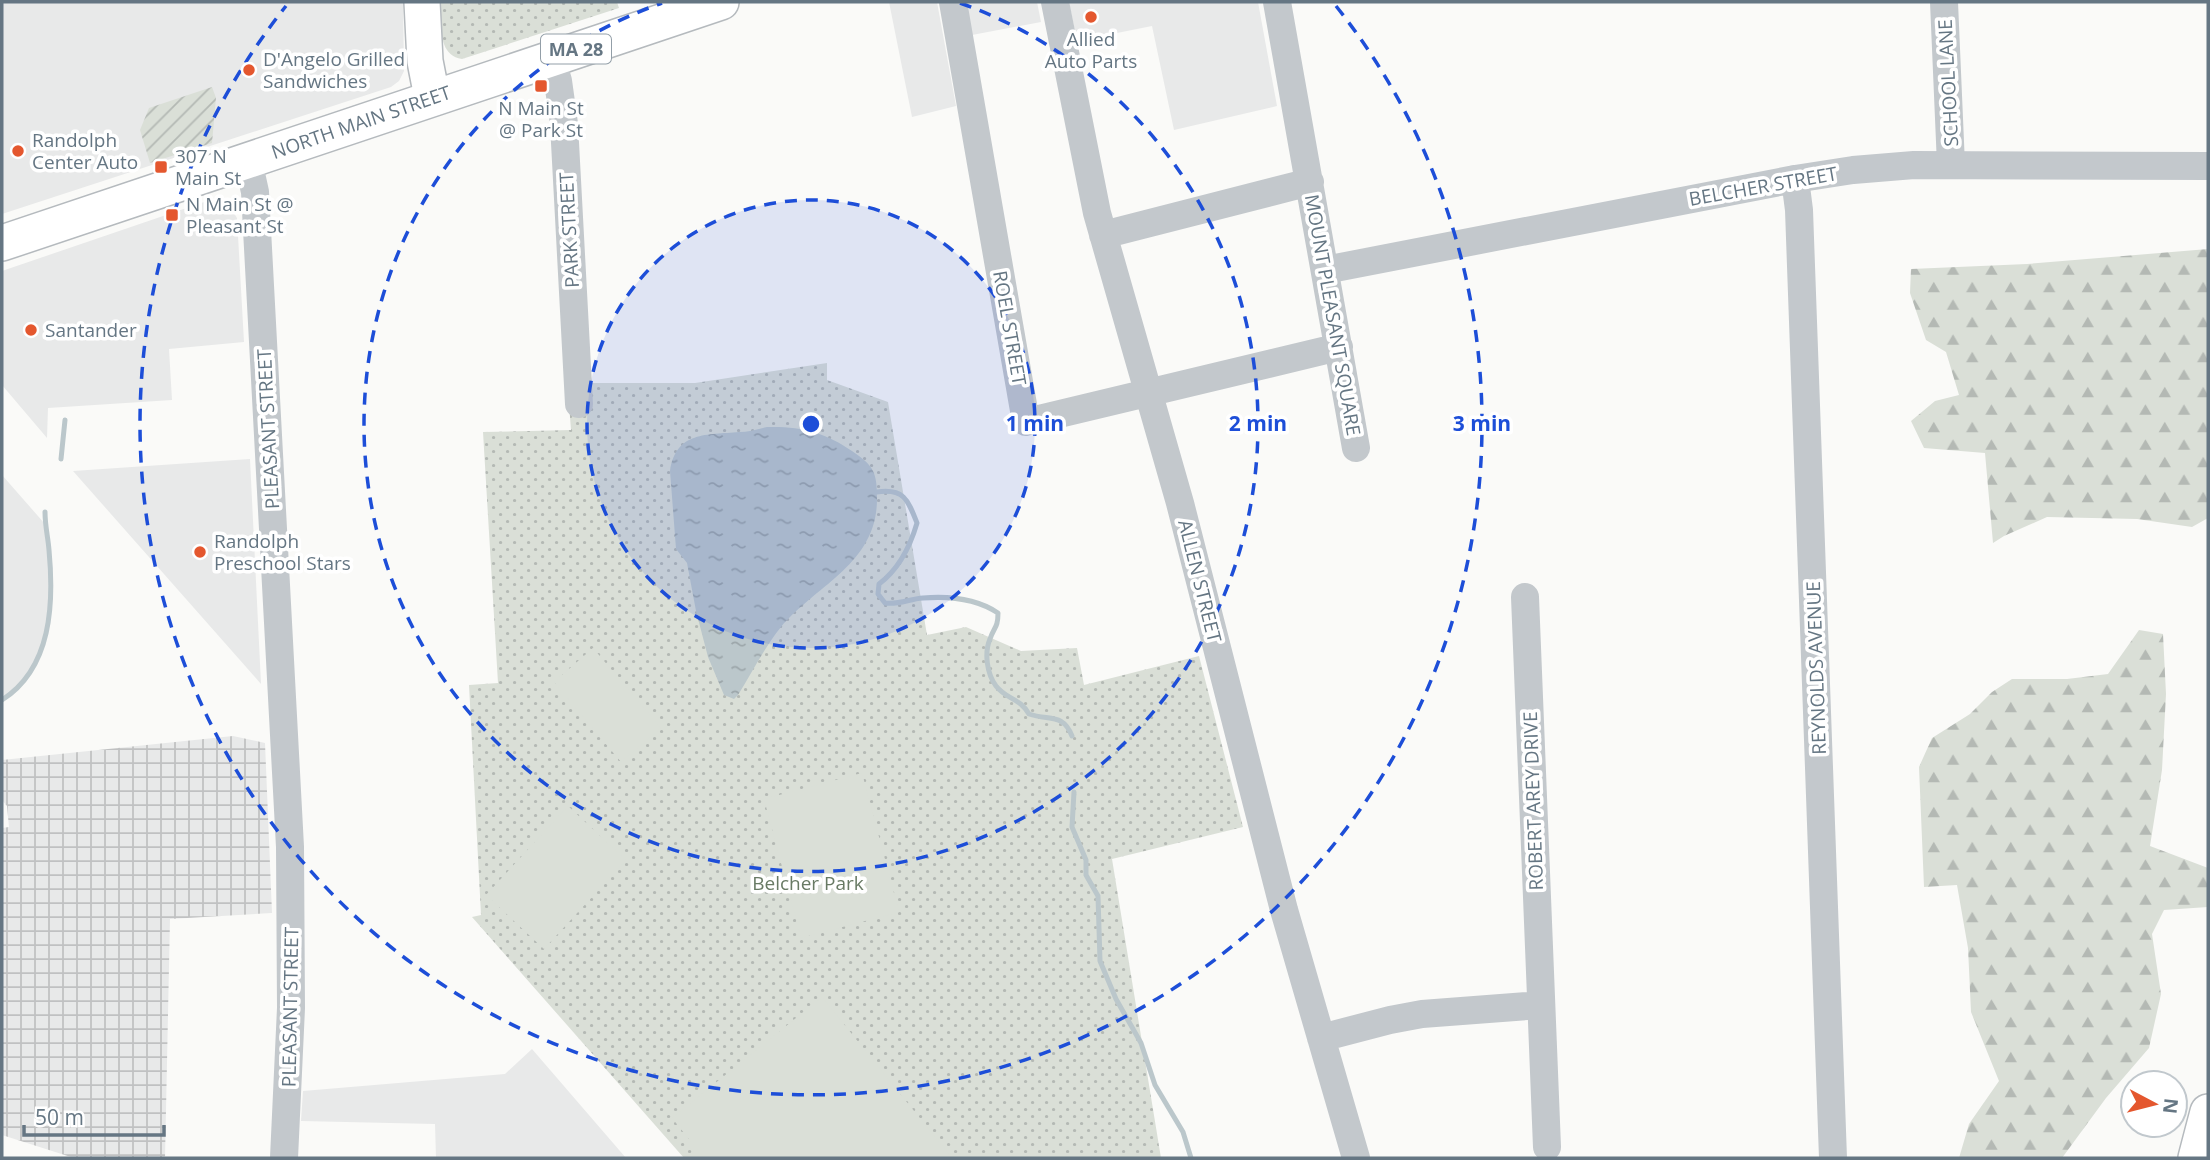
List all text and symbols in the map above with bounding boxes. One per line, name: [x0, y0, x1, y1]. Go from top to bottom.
marker: Allied Auto Parts: [1083, 9, 1099, 25]
street label: SCHOOL LANE: [1932, 19, 1964, 147]
place label: Allied Auto Parts: [1045, 26, 1137, 74]
road number: MA 28: [541, 34, 611, 64]
place label: D'Angelo Grilled Sandwiches: [263, 46, 405, 94]
marker: D'Angelo Grilled Sandwiches: [241, 62, 257, 78]
marker: N Main St @ Park St: [533, 78, 549, 94]
street label: NORTH MAIN STREET: [268, 79, 455, 165]
place label: N Main St @ Park St: [498, 95, 584, 143]
place label: Randolph Center Auto: [32, 127, 138, 175]
marker: Randolph Center Auto: [10, 143, 26, 159]
place label: 307 N Main St: [175, 143, 241, 191]
marker: 307 N Main St: [153, 159, 169, 175]
street label: BELCHER STREET: [1687, 160, 1840, 212]
street label: PARK STREET: [553, 171, 585, 289]
place label: N Main St @ Pleasant St: [186, 191, 293, 239]
street label: MOUNT PLEASANT SQUARE: [1299, 192, 1367, 438]
marker: N Main St @ Pleasant St: [164, 207, 180, 223]
street label: ROEL STREET: [987, 269, 1033, 388]
place label: Santander: [45, 317, 137, 343]
marker: Santander: [23, 322, 39, 338]
street label: PLEASANT STREET: [251, 348, 285, 510]
text: 1 min: [1006, 409, 1064, 437]
text: 2 min: [1229, 409, 1287, 437]
text: 3 min: [1453, 409, 1511, 437]
centre of rings: [799, 412, 823, 436]
street label: ALLEN STREET: [1172, 517, 1228, 646]
place label: Randolph Preschool Stars: [214, 528, 351, 576]
marker: Randolph Preschool Stars: [192, 544, 208, 560]
street label: REYNOLDS AVENUE: [1800, 581, 1832, 755]
street label: ROBERT AREY DRIVE: [1517, 711, 1549, 891]
park label: Belcher Park: [752, 870, 864, 896]
street label: PLEASANT STREET: [276, 926, 304, 1087]
north arrow: [2119, 1069, 2189, 1139]
scale bar: [24, 1094, 164, 1138]
text: N: [2157, 1097, 2185, 1115]
text: 50 m: [35, 1103, 84, 1131]

